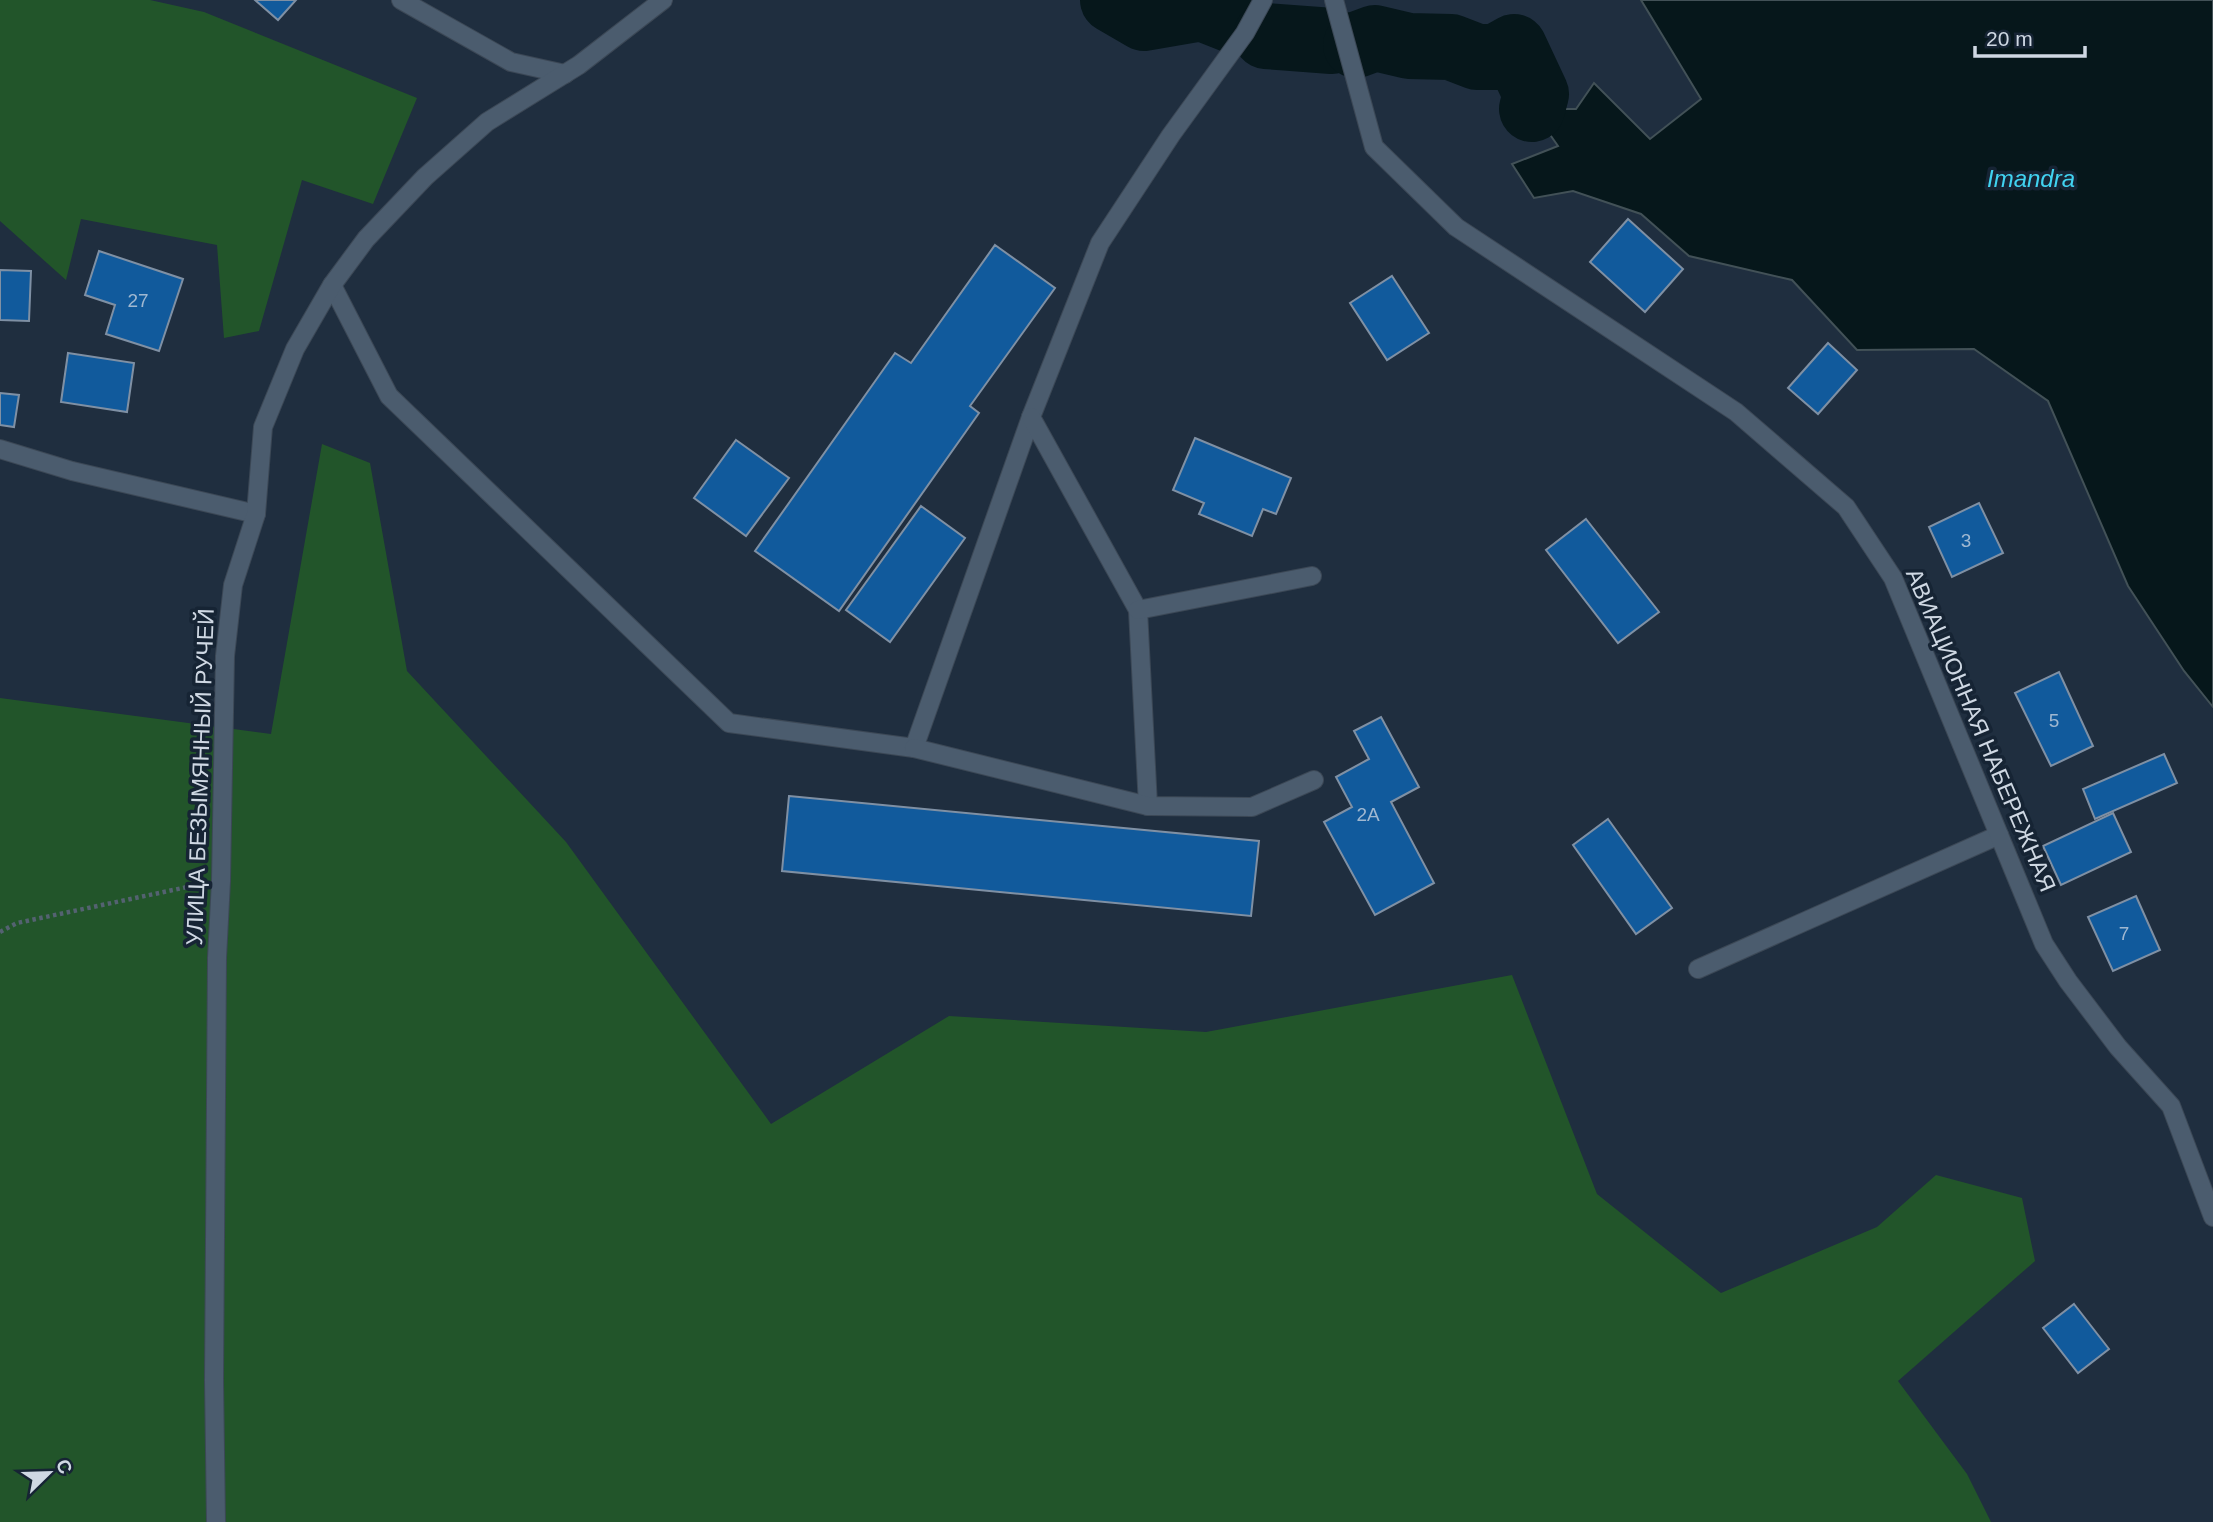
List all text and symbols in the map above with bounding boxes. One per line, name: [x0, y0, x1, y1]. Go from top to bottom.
scale bar: [1975, 14, 2085, 58]
text: 20 m: [1986, 27, 2033, 50]
water label: Imandra: [1987, 165, 2075, 192]
house number: 27: [127, 290, 149, 311]
house number: 3: [1961, 530, 1971, 551]
street label: АВИАЦИОННАЯ НАБЕРЕЖНАЯ: [1901, 565, 2061, 895]
street label: УЛИЦА БЕЗЫМЯННЫЙ РУЧЕЙ: [180, 608, 219, 946]
house number: 5: [2049, 710, 2059, 731]
house number: 2А: [1356, 804, 1380, 825]
house number: 7: [2119, 923, 2129, 944]
north arrow: [14, 1438, 84, 1508]
text: С: [52, 1456, 77, 1477]

